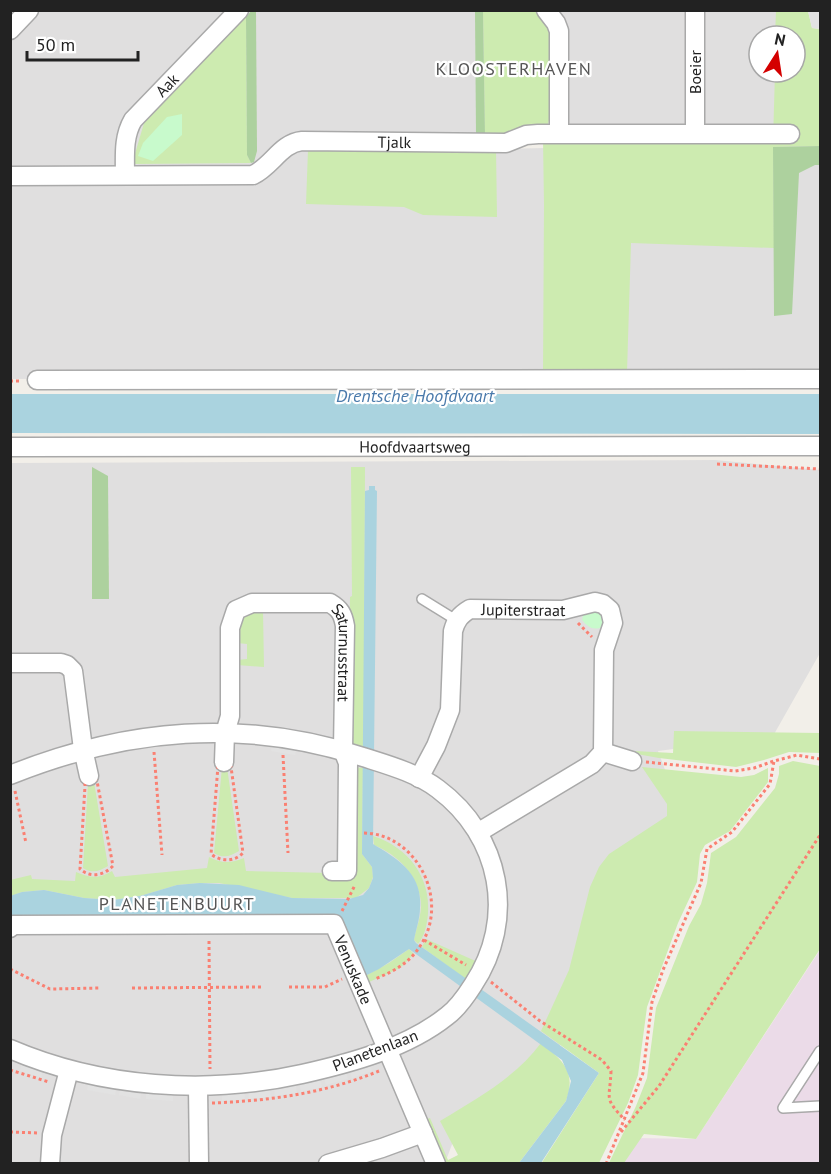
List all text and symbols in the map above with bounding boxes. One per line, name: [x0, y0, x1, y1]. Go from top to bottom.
scale bar: [27, 24, 138, 62]
north arrow: [747, 24, 807, 84]
text: N: [773, 28, 787, 50]
text: 50 m: [36, 33, 75, 56]
street label: Boeier: [685, 49, 705, 94]
district label: KLOOSTERHAVEN: [436, 57, 592, 80]
street label: Aak: [151, 69, 183, 101]
street label: Tjalk: [378, 132, 412, 152]
water label: Drentsche Hoofdvaart: [336, 384, 495, 407]
street label: Hoofdvaartsweg: [359, 436, 471, 457]
street label: Saturnusstraat: [328, 599, 355, 702]
street label: Jupiterstraat: [480, 599, 566, 620]
district label: PLANETENBUURT: [99, 892, 255, 915]
street label: Venuskade: [330, 931, 377, 1007]
street label: Planetenlaan: [329, 1025, 421, 1075]

